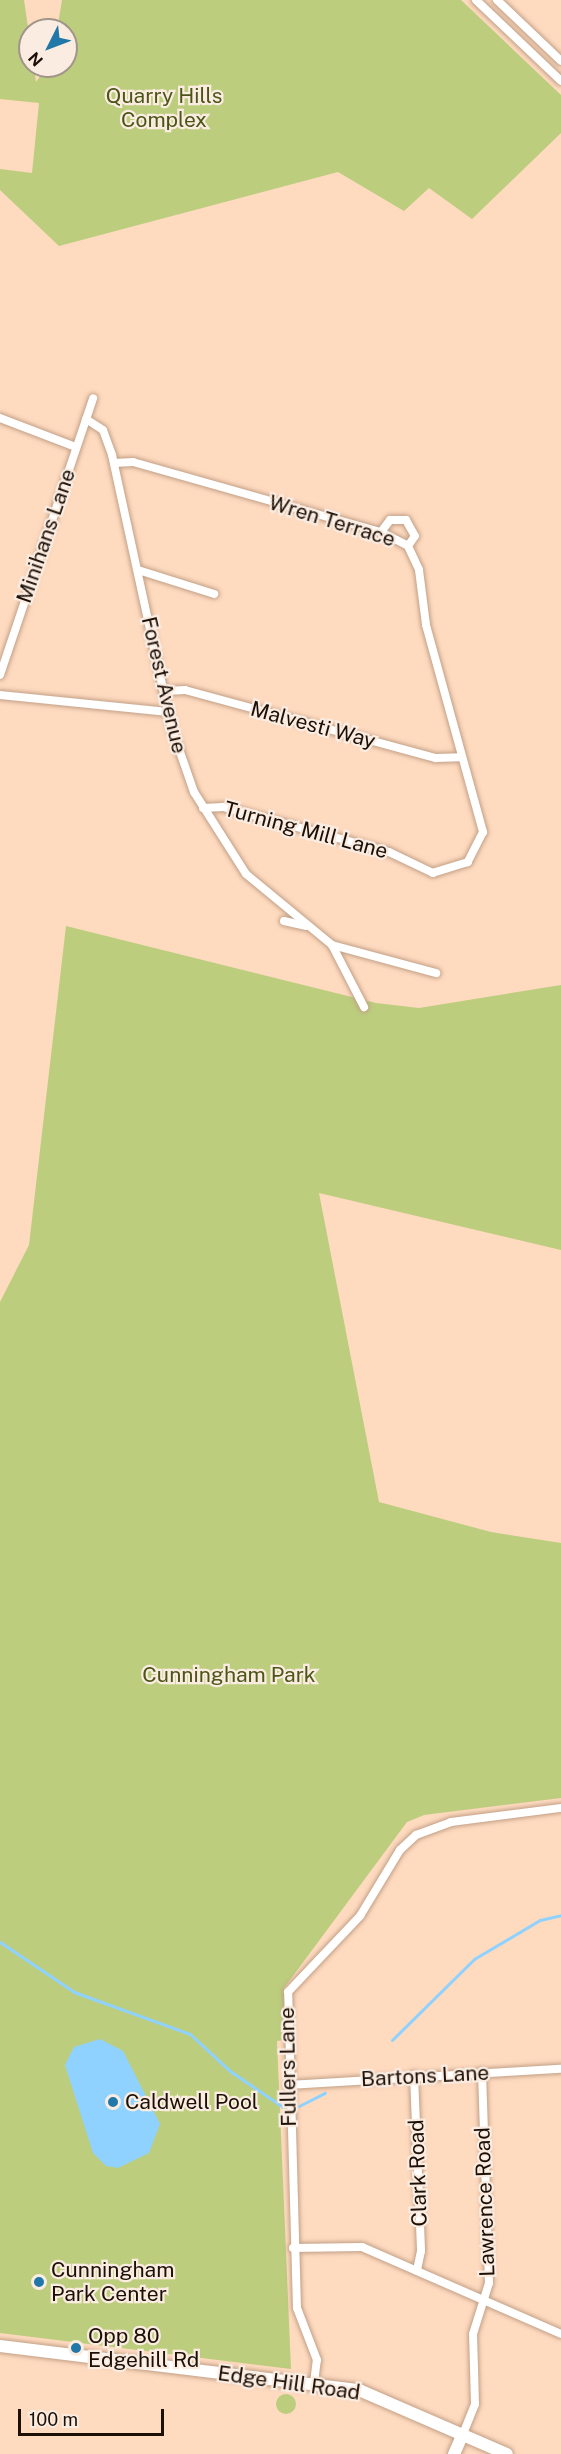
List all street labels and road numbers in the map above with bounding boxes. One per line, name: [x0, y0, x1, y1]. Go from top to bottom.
street label: Minihans Lane: [11, 466, 81, 606]
street label: Wren Terrace: [266, 490, 398, 552]
street label: Forest Avenue: [136, 614, 192, 756]
street label: Malvesti Way: [248, 696, 378, 754]
street label: Turning Mill Lane: [221, 796, 391, 864]
street label: Fullers Lane: [274, 2007, 302, 2127]
street label: Bartons Lane: [360, 2060, 490, 2092]
street label: Clark Road: [404, 2119, 432, 2227]
street label: Lawrence Road: [470, 2127, 500, 2277]
street label: Edge Hill Road: [216, 2361, 362, 2405]

